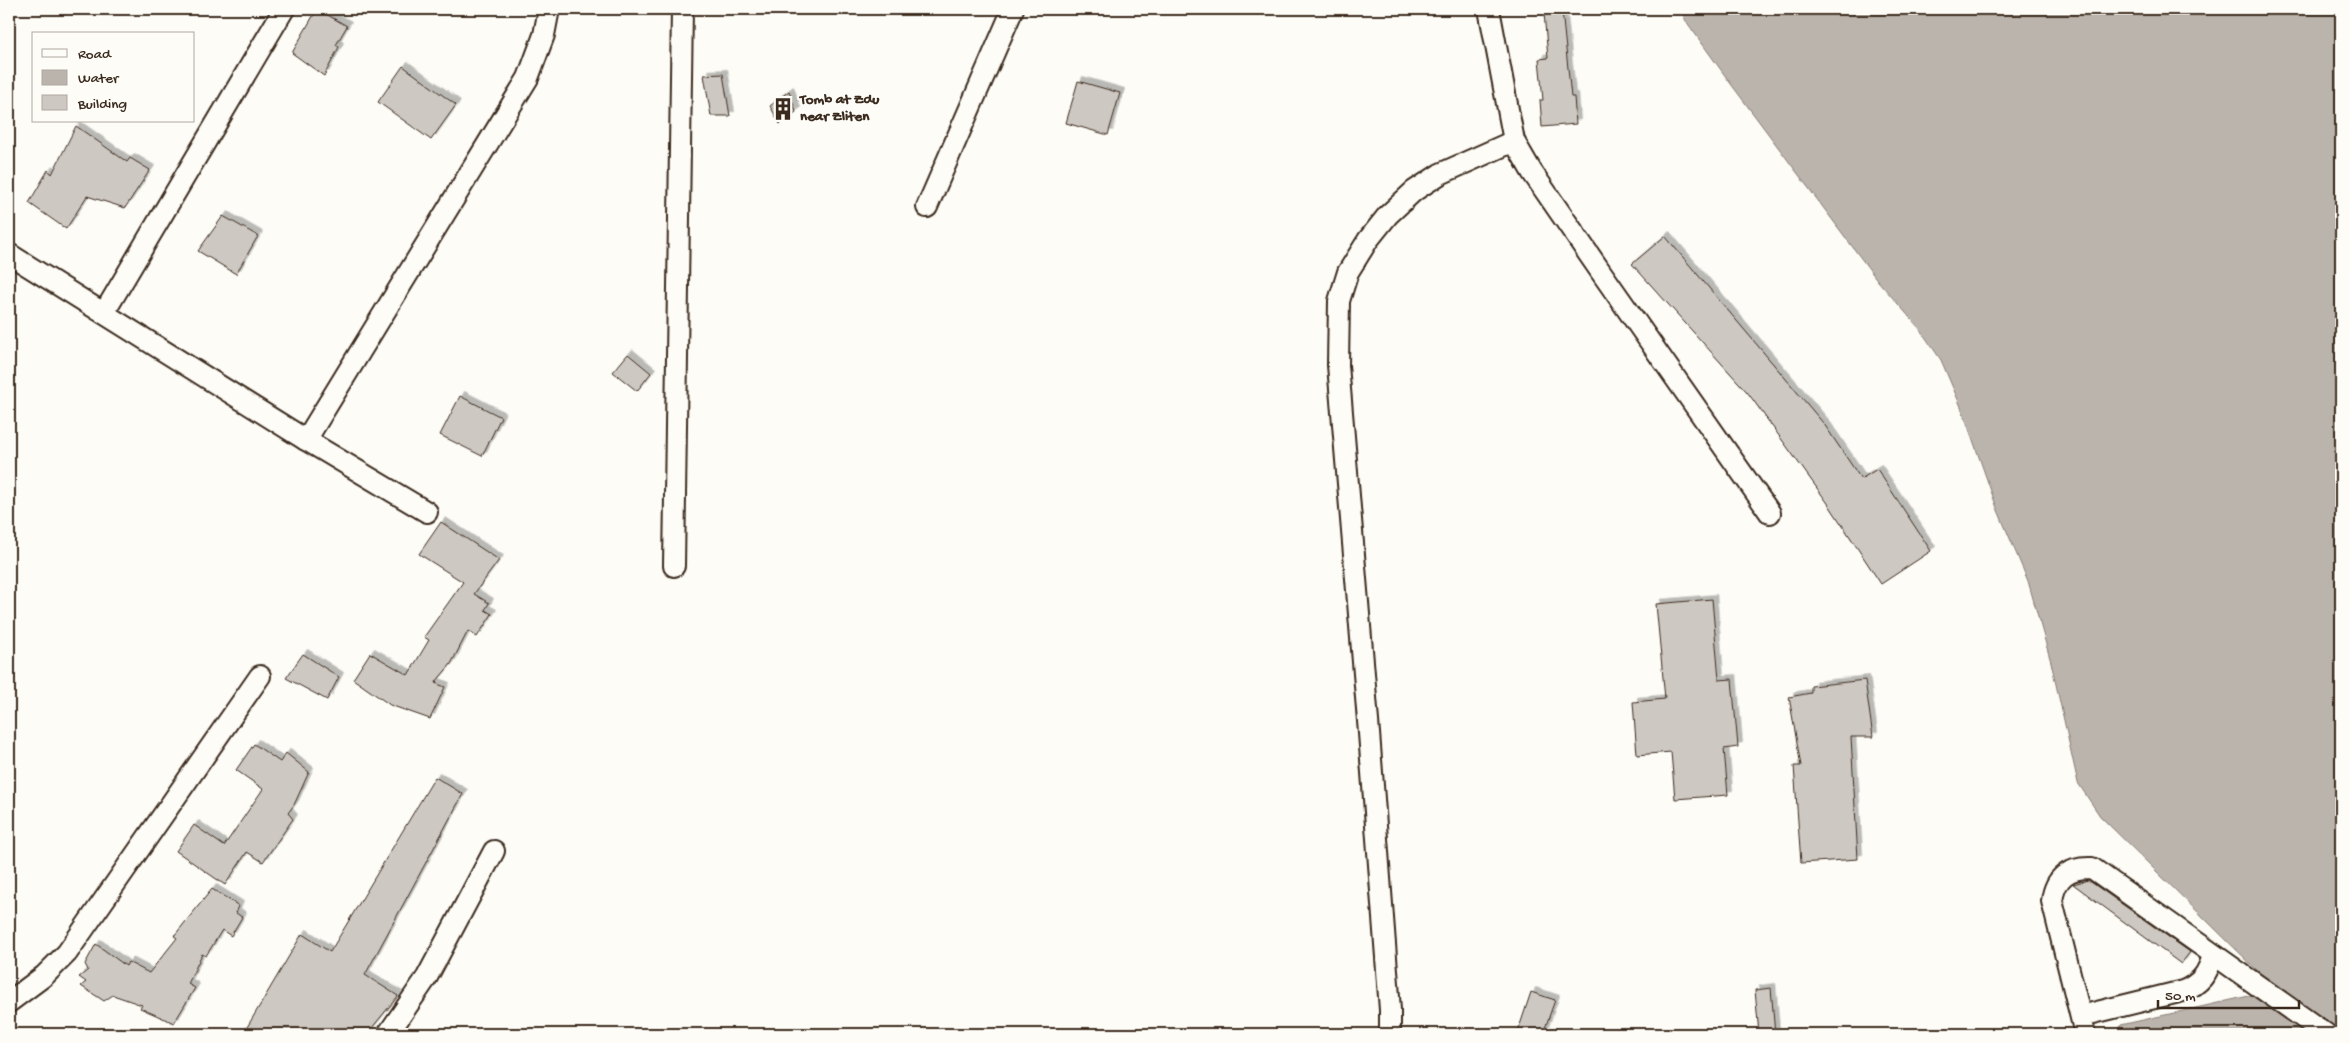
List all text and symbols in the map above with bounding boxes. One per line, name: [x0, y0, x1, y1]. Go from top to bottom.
legend: [32, 32, 195, 122]
text: Road: [78, 46, 112, 64]
text: Water: [78, 70, 120, 88]
place label: Tomb at Zdu near Zliten: [799, 91, 880, 126]
text: Building: [77, 96, 127, 114]
building icon: Tomb at Zdu near Zliten: [770, 96, 796, 122]
scale bar: [2158, 978, 2299, 1010]
text: 50 m: [2165, 988, 2196, 1006]

